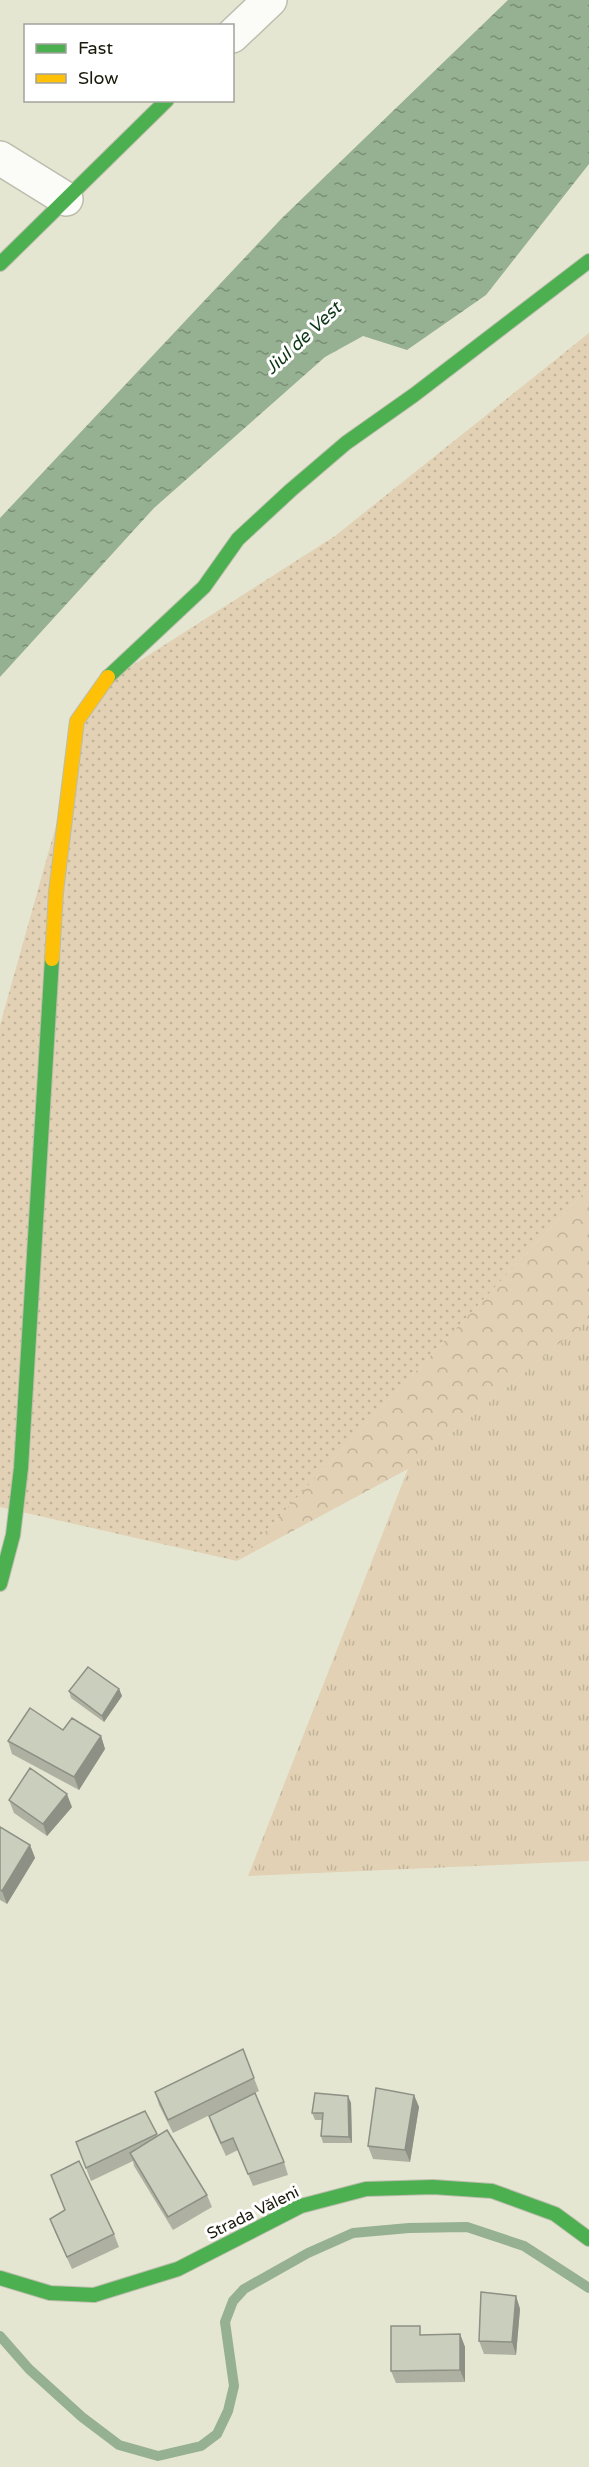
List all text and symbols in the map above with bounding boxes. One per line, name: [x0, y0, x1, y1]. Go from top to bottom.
legend: [24, 24, 234, 102]
text: Fast: [78, 37, 113, 59]
text: Slow: [78, 67, 119, 89]
water label: Jiul de Vest: [260, 296, 347, 379]
street label: Strada Văleni: [204, 2182, 302, 2244]

